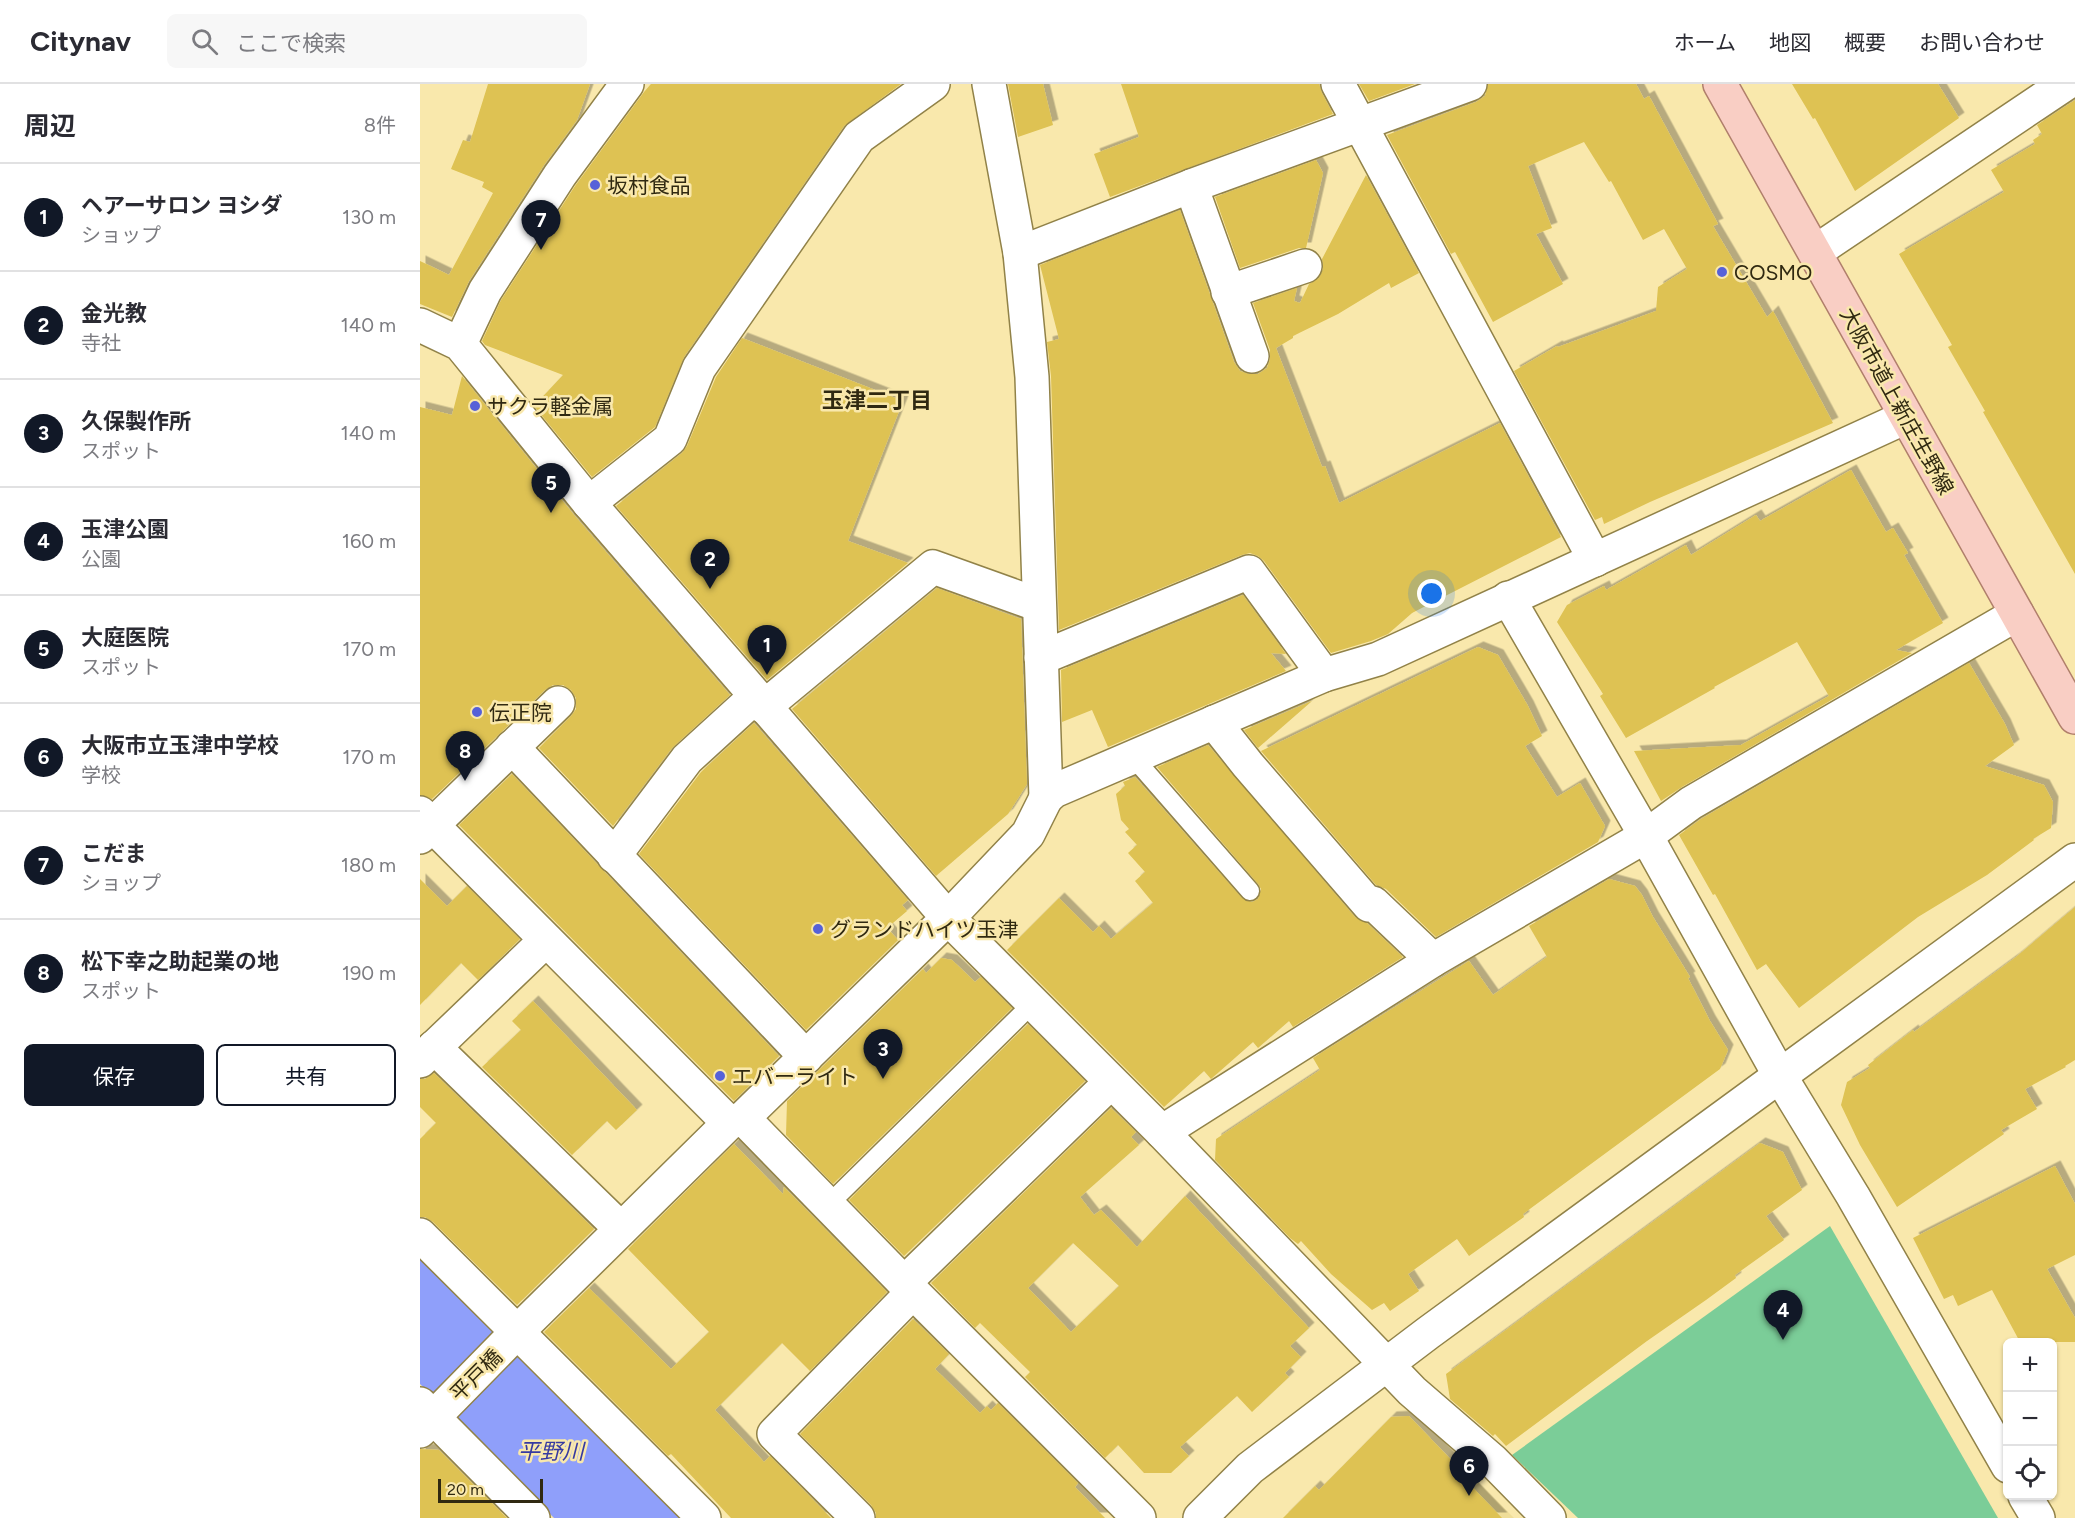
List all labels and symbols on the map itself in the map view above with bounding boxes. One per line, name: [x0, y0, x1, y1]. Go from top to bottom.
place label: 坂村食品: [607, 173, 691, 198]
marker: 坂村食品: [588, 178, 602, 192]
pin: 7: [522, 200, 560, 250]
place label: COSMO: [1734, 260, 1812, 285]
marker: COSMO: [1715, 265, 1729, 279]
street label: 大阪市道上新庄生野線: [1835, 303, 1959, 499]
district label: 玉津二丁目: [822, 387, 932, 414]
place label: サクラ軽金属: [487, 394, 613, 419]
marker: サクラ軽金属: [468, 399, 482, 413]
pin: 5: [532, 464, 570, 513]
pin: 2: [690, 540, 730, 589]
your location: [1417, 579, 1446, 608]
pin: 1: [748, 626, 786, 675]
place label: 伝正院: [489, 700, 552, 725]
marker: 伝正院: [470, 705, 484, 719]
pin: 8: [446, 732, 484, 781]
place label: グランドハイツ玉津: [830, 917, 1019, 942]
marker: グランドハイツ玉津: [811, 922, 825, 936]
pin: 3: [864, 1030, 902, 1079]
place label: エバーライト: [732, 1064, 858, 1089]
marker: エバーライト: [713, 1069, 727, 1083]
pin: 4: [1764, 1290, 1802, 1340]
street label: 平戸橋: [445, 1344, 507, 1406]
water label: 平野川: [518, 1438, 586, 1465]
pin: 6: [1450, 1446, 1488, 1496]
scale bar: [438, 1476, 543, 1504]

